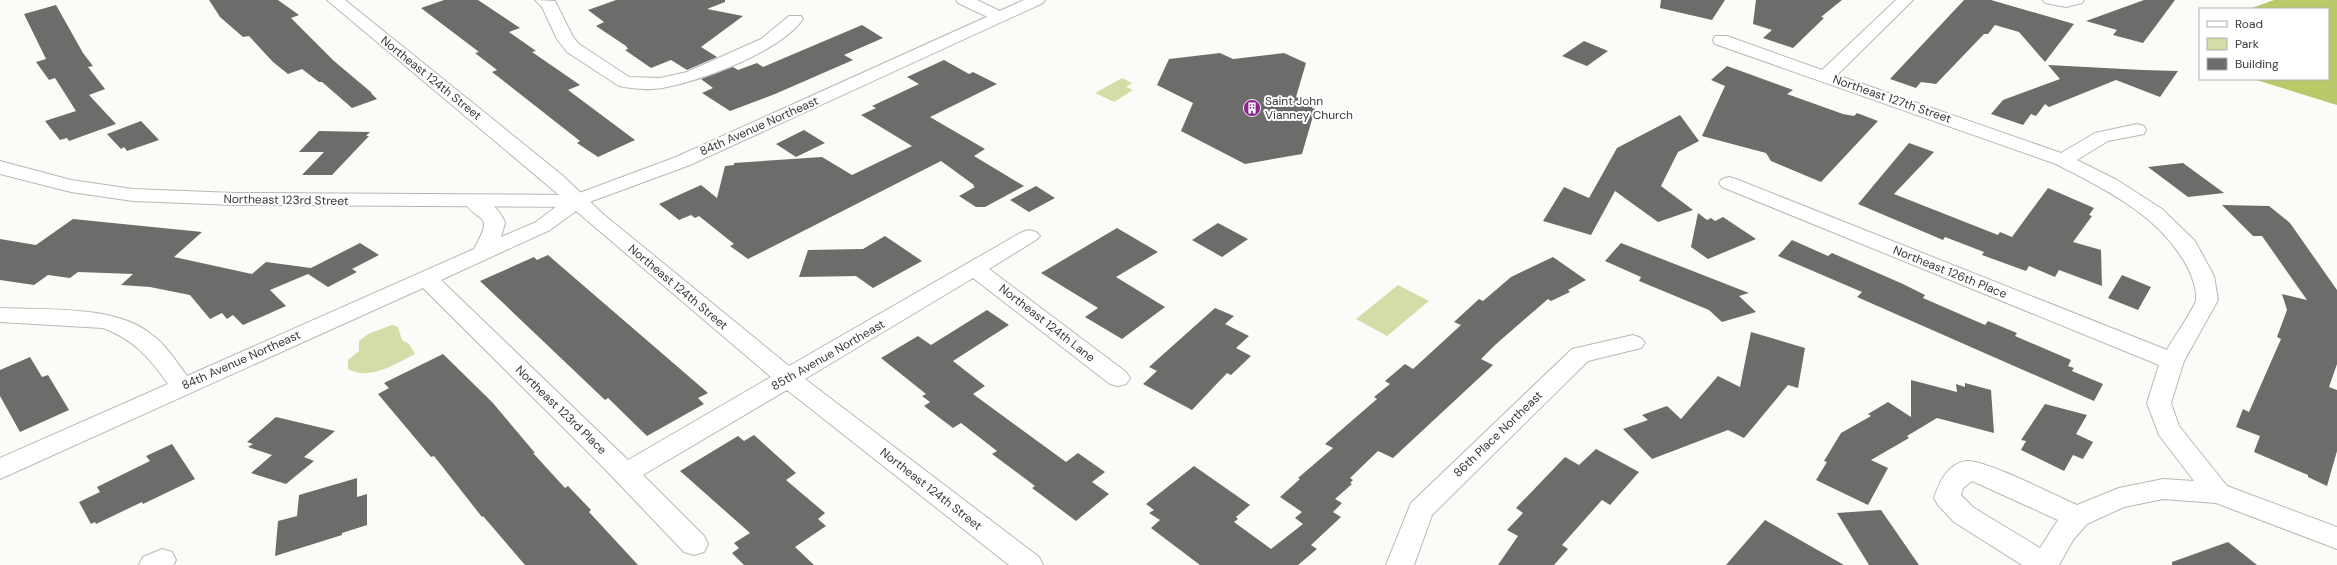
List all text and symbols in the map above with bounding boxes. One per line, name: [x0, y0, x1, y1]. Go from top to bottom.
legend: [2199, 8, 2329, 80]
text: Road: [2235, 16, 2263, 32]
street label: Northeast 124th Street: [377, 32, 485, 124]
text: Park: [2235, 36, 2259, 52]
text: Building: [2235, 56, 2279, 72]
street label: Northeast 127th Street: [1831, 71, 1954, 127]
street label: 84th Avenue Northeast: [697, 92, 821, 159]
place label: Saint John Vianney Church: [1265, 93, 1353, 123]
building icon: Saint John Vianney Church: [1242, 98, 1262, 118]
street label: Northeast 123rd Street: [223, 191, 349, 209]
street label: Northeast 124th Street: [625, 241, 731, 333]
street label: Northeast 126th Place: [1891, 242, 2009, 302]
street label: Northeast 124th Lane: [996, 281, 1098, 366]
street label: 85th Avenue Northeast: [768, 316, 888, 394]
street label: 84th Avenue Northeast: [179, 326, 303, 393]
street label: Northeast 123rd Place: [512, 362, 610, 458]
street label: 86th Place Northeast: [1450, 387, 1546, 481]
street label: Northeast 124th Street: [877, 444, 985, 534]

